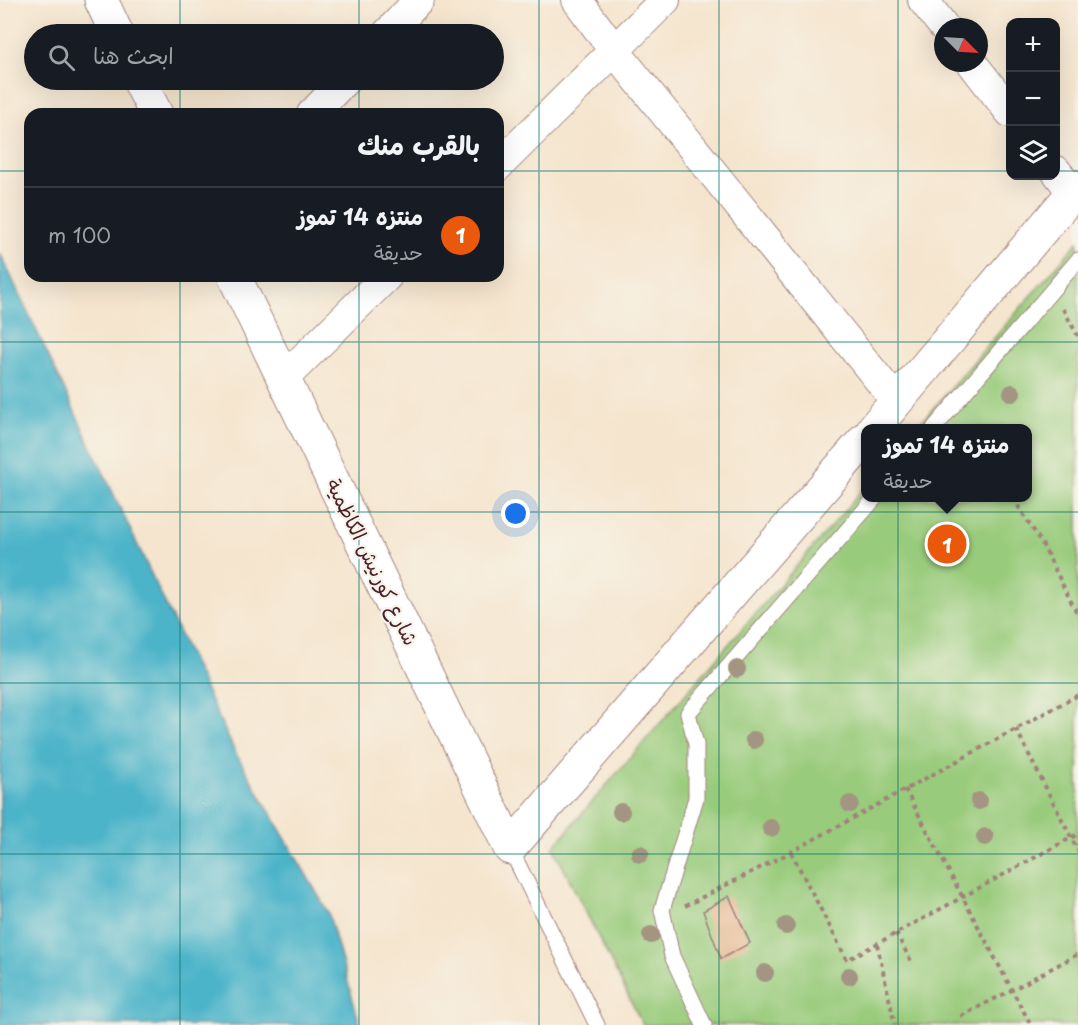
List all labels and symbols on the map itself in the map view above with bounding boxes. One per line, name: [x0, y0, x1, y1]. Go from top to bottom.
north arrow: [934, 18, 988, 72]
street label: شارع كورنيش الكاظمية: [319, 473, 426, 650]
your location: [501, 499, 530, 528]
pin: 1: [928, 522, 966, 566]

